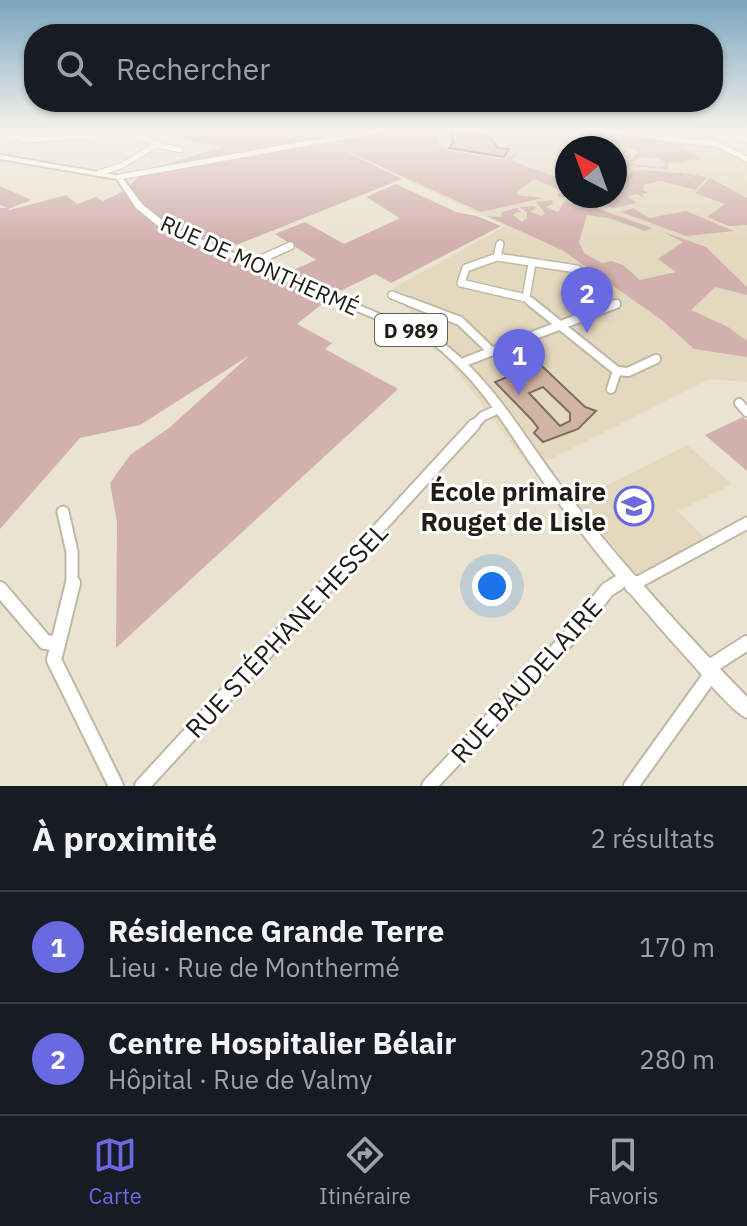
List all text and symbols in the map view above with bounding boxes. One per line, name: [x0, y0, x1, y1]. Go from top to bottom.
search box: [24, 24, 723, 112]
icon: search: [52, 46, 96, 90]
text: Rechercher: [116, 49, 270, 88]
north arrow: [555, 136, 627, 208]
street label: RUE DE MONTHERMÉ: [156, 208, 364, 322]
pin: 2: [561, 267, 613, 333]
road number: D 989: [375, 314, 447, 346]
pin: 1: [493, 329, 545, 395]
place label: École primaire Rouget de Lisle: [420, 474, 606, 538]
school or university icon: École primaire Rouget de Lisle: [613, 485, 655, 527]
street label: RUE STÉPHANE HESSEL: [177, 515, 395, 745]
your location: [472, 566, 512, 606]
street label: RUE BAUDELAIRE: [443, 590, 609, 770]
text: À proximité: [32, 816, 217, 860]
text: 2 résultats: [590, 821, 715, 855]
text: Résidence Grande Terre: [108, 911, 444, 950]
text: 1: [50, 930, 66, 964]
text: 170 m: [639, 930, 715, 964]
text: Lieu · Rue de Monthermé: [108, 950, 400, 984]
text: Centre Hospitalier Bélair: [108, 1023, 456, 1062]
text: 2: [50, 1042, 66, 1076]
text: 280 m: [639, 1042, 715, 1076]
text: Hôpital · Rue de Valmy: [108, 1062, 372, 1096]
tab: Carte: [89, 1133, 142, 1210]
tab: Itinéraire: [319, 1133, 411, 1210]
tab: Favoris: [588, 1133, 658, 1210]

